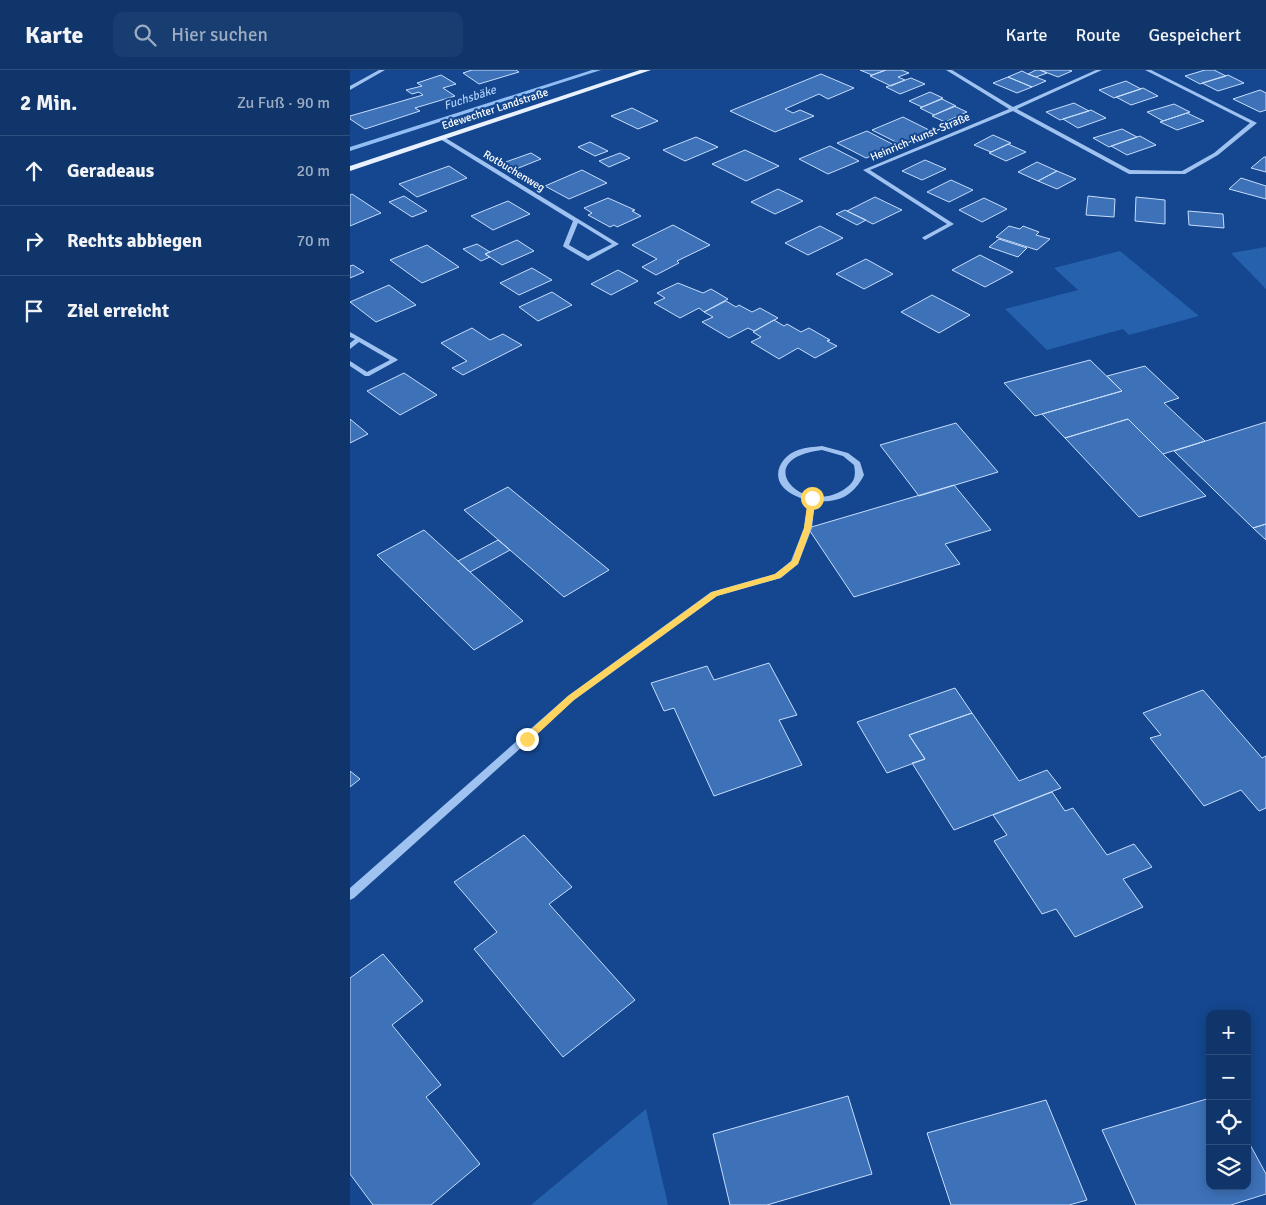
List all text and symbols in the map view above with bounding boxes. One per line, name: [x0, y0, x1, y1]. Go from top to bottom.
search box: [113, 12, 463, 57]
text: Karte: [25, 20, 83, 50]
icon: search: [131, 21, 159, 49]
text: Hier suchen: [171, 23, 268, 47]
text: Karte: [1006, 24, 1048, 46]
text: Route: [1076, 24, 1121, 46]
text: Gespeichert: [1149, 24, 1241, 46]
water label: Fuchsbäke: [442, 82, 499, 113]
street label: Edewechter Landstraße: [440, 86, 550, 132]
text: 2 Min.: [20, 90, 77, 116]
text: Zu Fuß · 90 m: [237, 93, 330, 113]
street label: Heinrich-Kunst-Straße: [868, 110, 972, 164]
street label: Rotbuchenweg: [481, 148, 547, 195]
icon: ahead: [20, 157, 48, 185]
text: Geradeaus: [67, 159, 154, 183]
text: 20 m: [296, 161, 330, 181]
icon: right: [20, 227, 48, 255]
text: Rechts abbiegen: [67, 229, 202, 253]
text: 70 m: [296, 231, 330, 251]
icon: arrive: [20, 297, 48, 325]
text: Ziel erreicht: [67, 299, 169, 323]
route start: [801, 487, 824, 510]
route end: [516, 728, 539, 751]
map controls: [1206, 1010, 1251, 1190]
button: +: [1206, 1010, 1251, 1055]
button: −: [1206, 1055, 1251, 1100]
button: locate: [1206, 1100, 1251, 1145]
button: layers: [1206, 1145, 1251, 1190]

